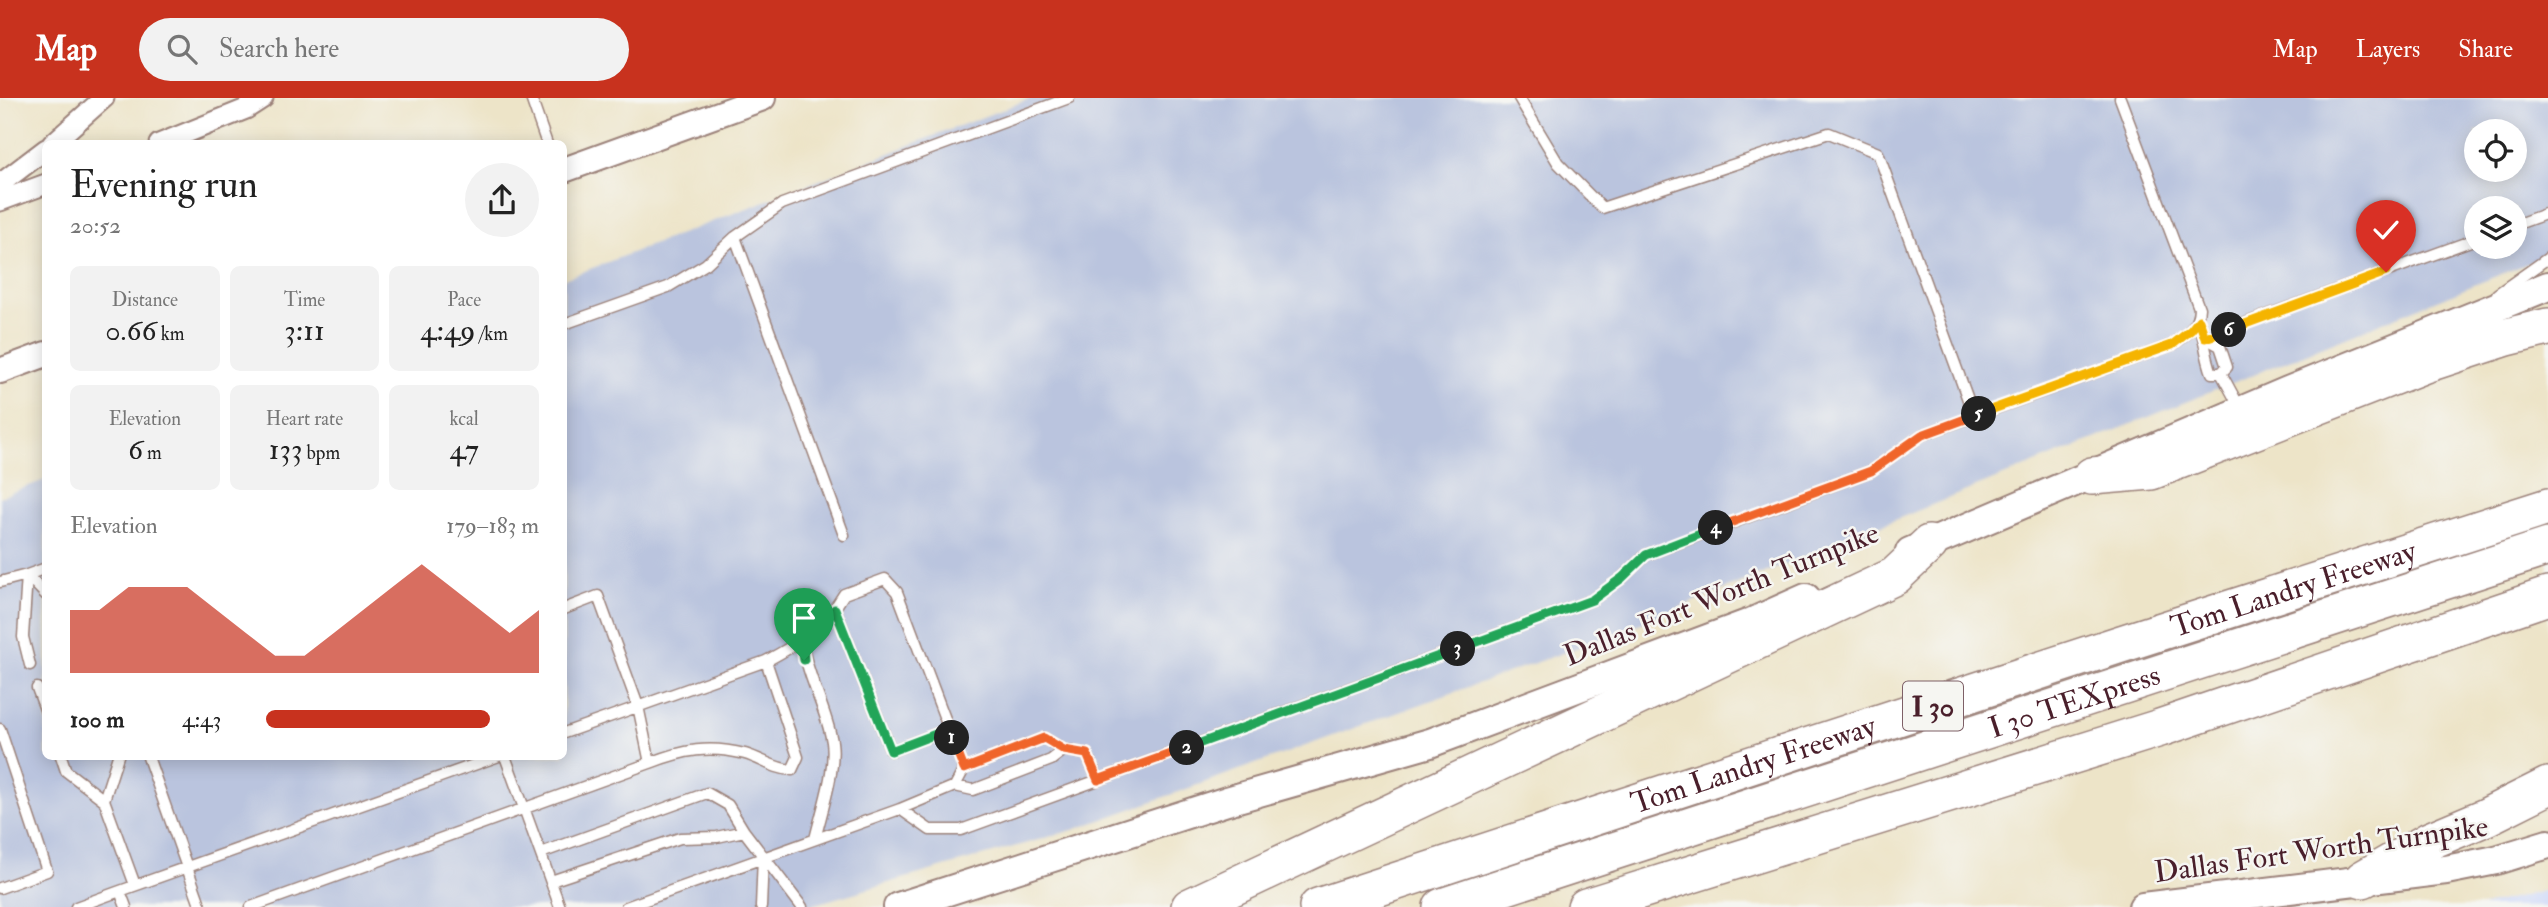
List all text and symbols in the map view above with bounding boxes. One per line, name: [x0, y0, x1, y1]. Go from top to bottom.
search box: [139, 18, 629, 81]
text: Map: [35, 29, 97, 70]
icon: search: [163, 30, 201, 68]
text: Search here: [219, 33, 339, 65]
text: Map: [2273, 34, 2318, 65]
text: Layers: [2356, 34, 2420, 65]
text: Share: [2458, 34, 2513, 65]
map controls: [2464, 119, 2527, 259]
button: locate: [2464, 119, 2527, 182]
text: Evening run: [70, 161, 258, 209]
button: share: [465, 163, 539, 237]
button: layers: [2464, 196, 2527, 259]
pin: [2356, 200, 2416, 272]
text: 20:52: [70, 211, 121, 240]
icon: check: [2367, 211, 2405, 249]
text: Distance: [112, 288, 178, 312]
text: Time: [284, 288, 325, 312]
text: Pace: [447, 288, 481, 312]
text: 0.66: [105, 312, 157, 349]
text: 3:11: [284, 312, 325, 349]
text: 4:49: [420, 312, 475, 349]
pin: 6: [2212, 313, 2246, 348]
text: 6: [2224, 317, 2233, 341]
text: km: [157, 322, 184, 346]
text: /km: [475, 322, 508, 346]
pin: 5: [1962, 396, 1996, 432]
text: 5: [1974, 401, 1983, 425]
text: Elevation: [109, 407, 181, 431]
text: Heart rate: [266, 407, 343, 431]
text: kcal: [450, 407, 479, 431]
text: 6: [128, 431, 143, 468]
text: 133: [269, 431, 303, 468]
text: 47: [450, 431, 479, 468]
text: m: [143, 441, 162, 465]
text: bpm: [303, 441, 340, 465]
pin: 4: [1698, 510, 1734, 546]
text: Elevation: [70, 511, 158, 540]
text: 179–183 m: [446, 511, 539, 540]
street label: Dallas Fort Worth Turnpike: [1558, 514, 1884, 675]
text: 4: [1710, 515, 1721, 539]
street label: Tom Landry Freeway: [2166, 532, 2422, 646]
pin: [774, 588, 834, 660]
icon: arrive: [785, 599, 823, 637]
pin: 3: [1440, 632, 1476, 666]
text: 3: [1454, 636, 1461, 660]
street label: I 30 TEXpress: [1984, 657, 2165, 747]
road number: I 30: [1903, 682, 1963, 730]
text: 100 m: [70, 705, 124, 734]
text: 4:43: [182, 705, 221, 734]
street label: Tom Landry Freeway: [1626, 707, 1881, 822]
pin: 1: [934, 720, 970, 756]
text: 1: [948, 725, 955, 749]
pin: 2: [1170, 730, 1204, 766]
text: 2: [1182, 735, 1191, 759]
street label: Dallas Fort Worth Turnpike: [2152, 808, 2490, 891]

